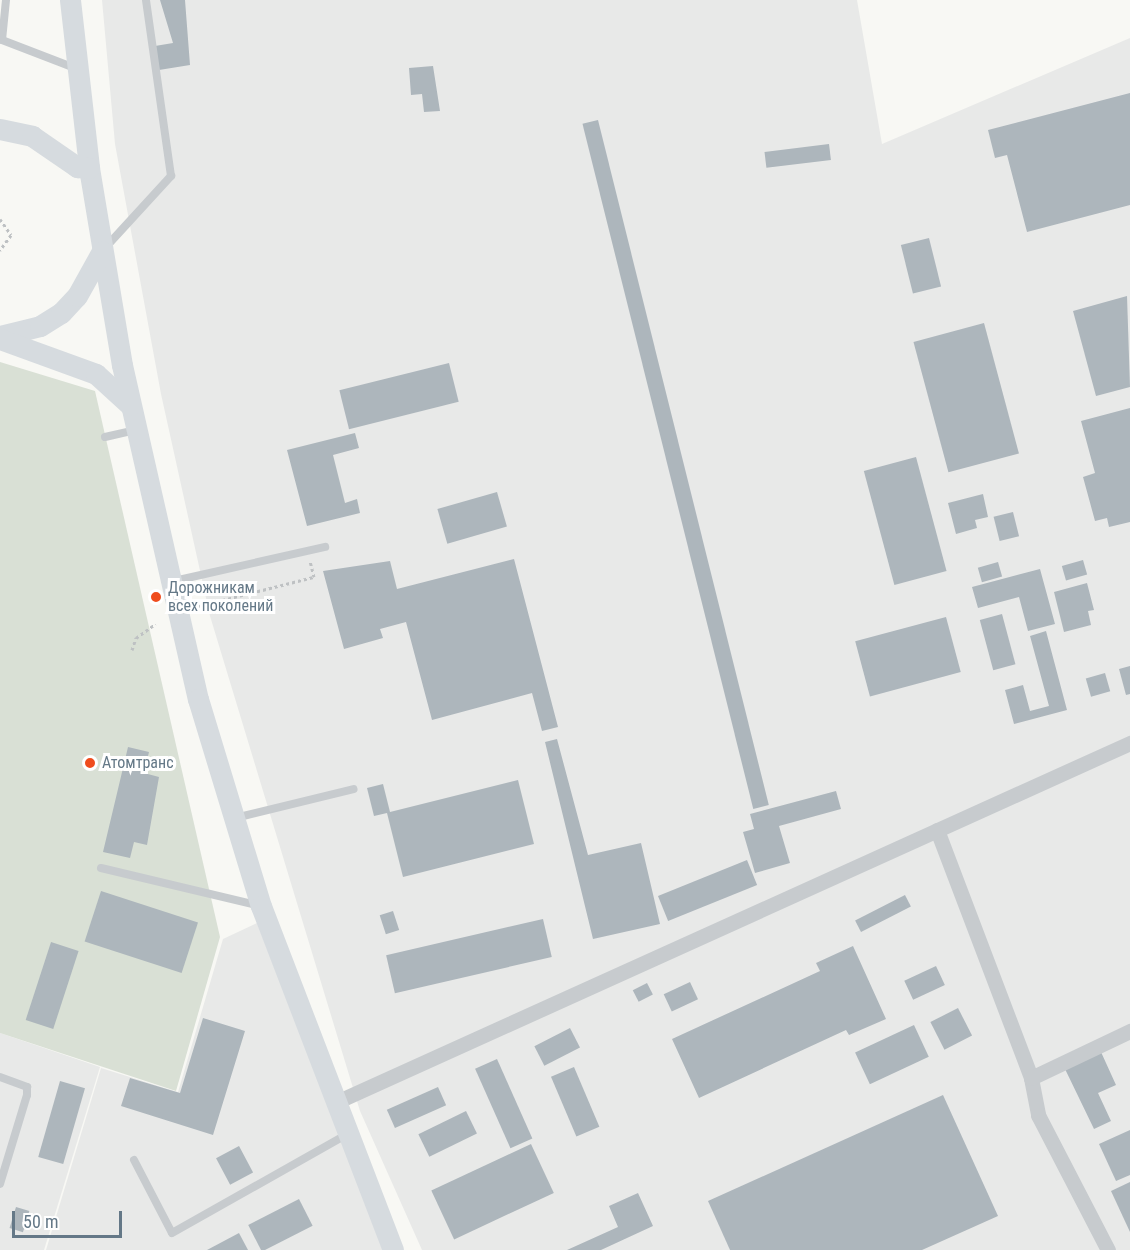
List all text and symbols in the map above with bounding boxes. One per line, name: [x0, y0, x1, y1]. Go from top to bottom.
place label: Дорожникам всех поколений: [168, 578, 273, 616]
marker: Дорожникам всех поколений: [149, 590, 163, 604]
place label: Атомтранс: [102, 753, 174, 773]
marker: Атомтранс: [83, 756, 97, 770]
scale bar: [15, 1199, 124, 1237]
text: 50 m: [23, 1211, 58, 1232]

